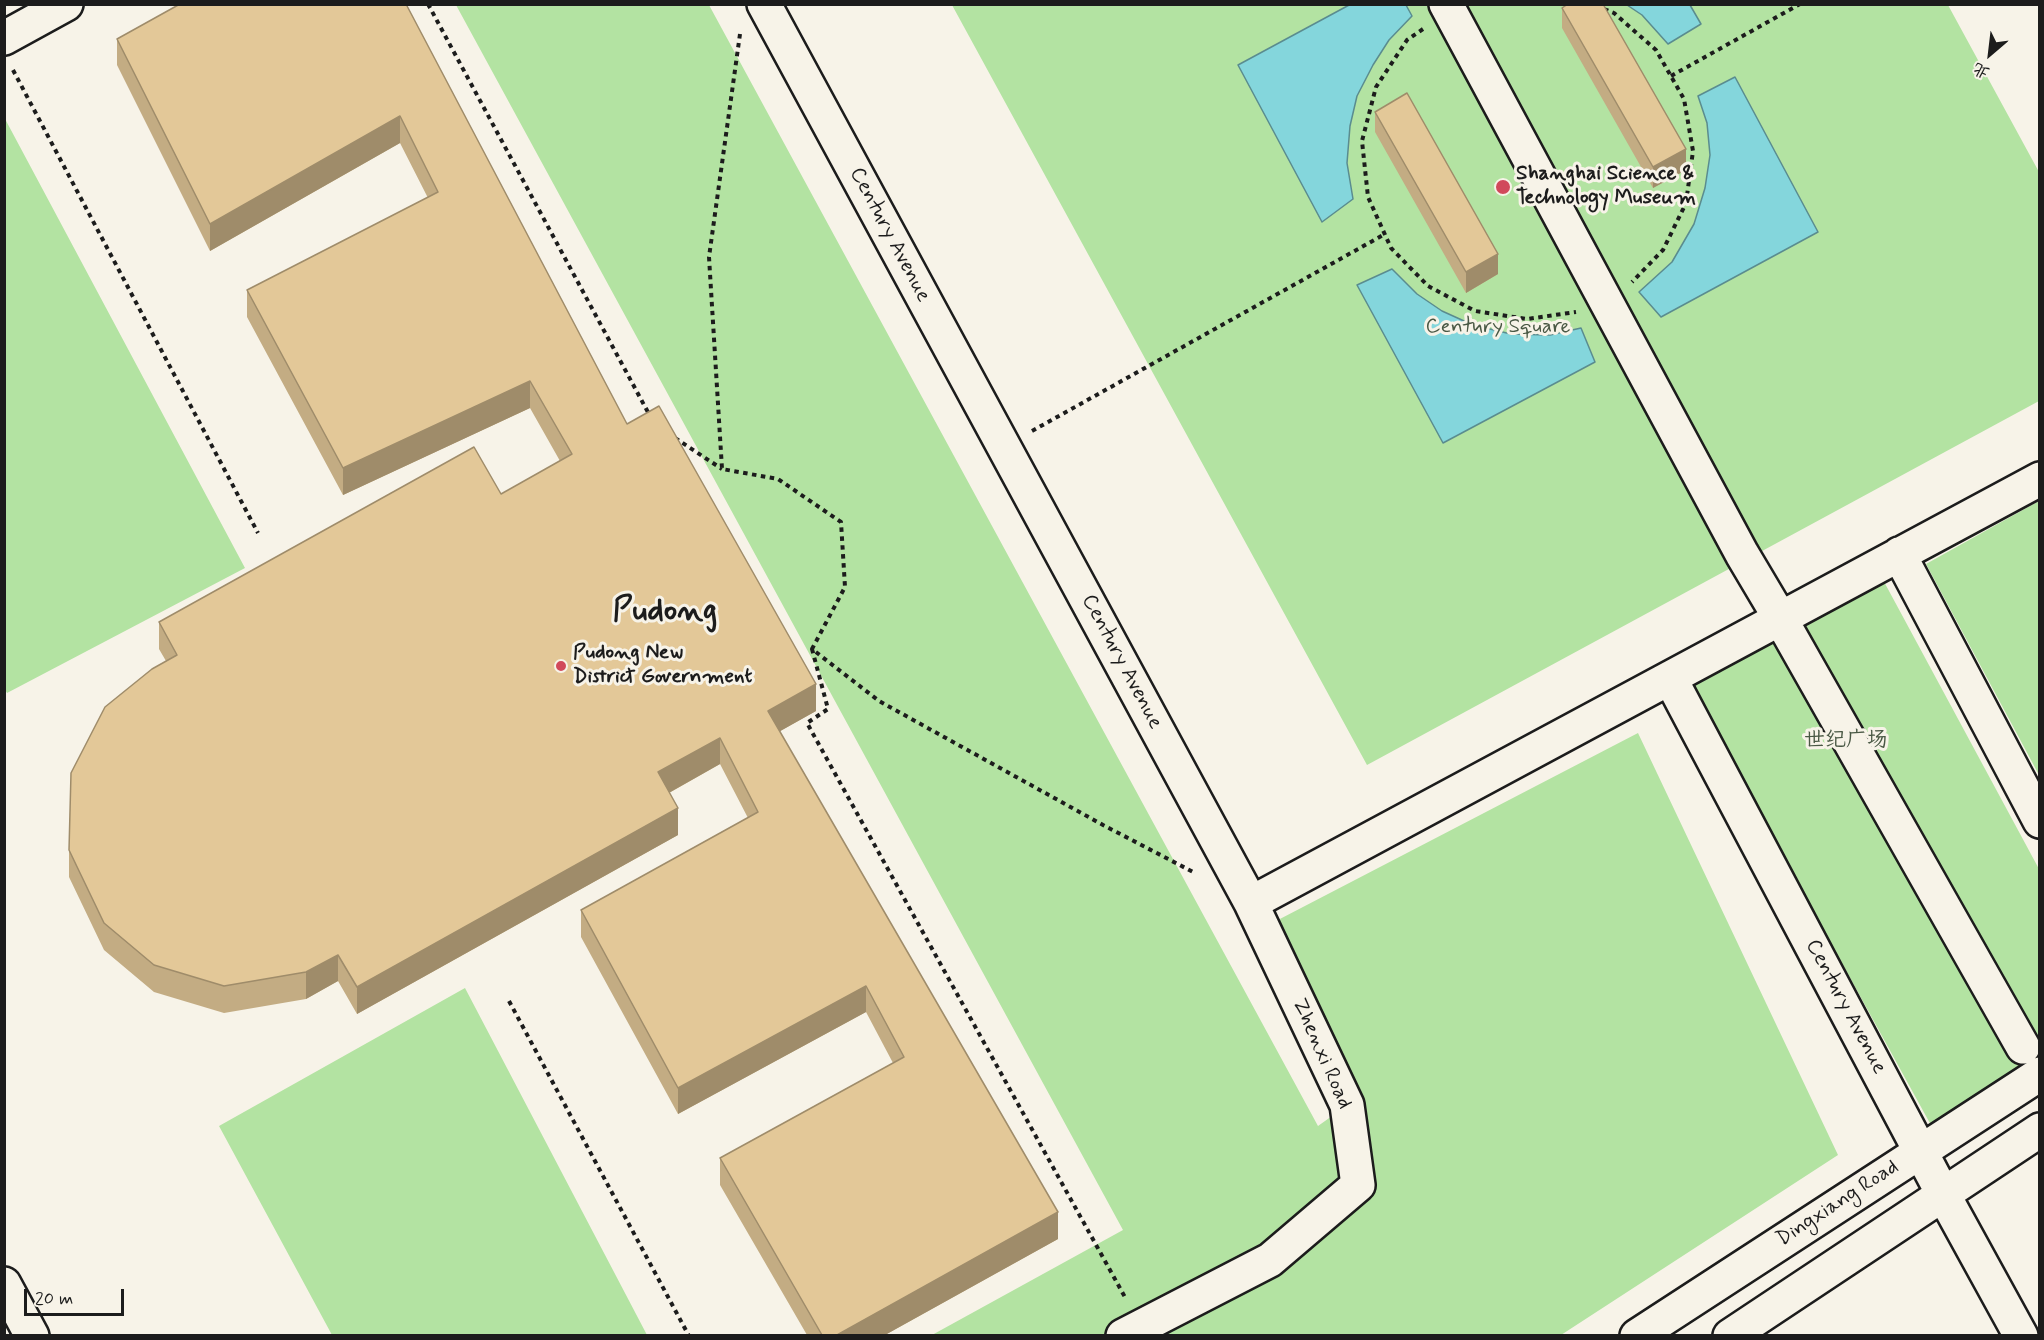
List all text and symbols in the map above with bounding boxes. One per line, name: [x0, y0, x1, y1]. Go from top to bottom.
north arrow: [1960, 24, 2020, 84]
text: 北: [1969, 57, 1993, 83]
place label: Shanghai Science & Technology Museum: [1516, 162, 1696, 212]
street label: Century Avenue: [843, 163, 935, 307]
marker: Shanghai Science & Technology Museum: [1494, 178, 1512, 196]
park label: Century Square: [1426, 315, 1570, 341]
street label: Century Avenue: [1075, 590, 1167, 734]
district label: Pudong: [613, 593, 717, 633]
place label: Pudong New District Government: [573, 641, 752, 691]
marker: Pudong New District Government: [554, 659, 568, 673]
park label: 世纪广场: [1804, 729, 1888, 755]
street label: Century Avenue: [1799, 935, 1891, 1079]
street label: Zhenxi Road: [1285, 995, 1357, 1113]
street label: Dingxiang Road: [1772, 1155, 1904, 1253]
scale bar: [27, 1277, 128, 1315]
text: 20 m: [35, 1287, 73, 1311]

